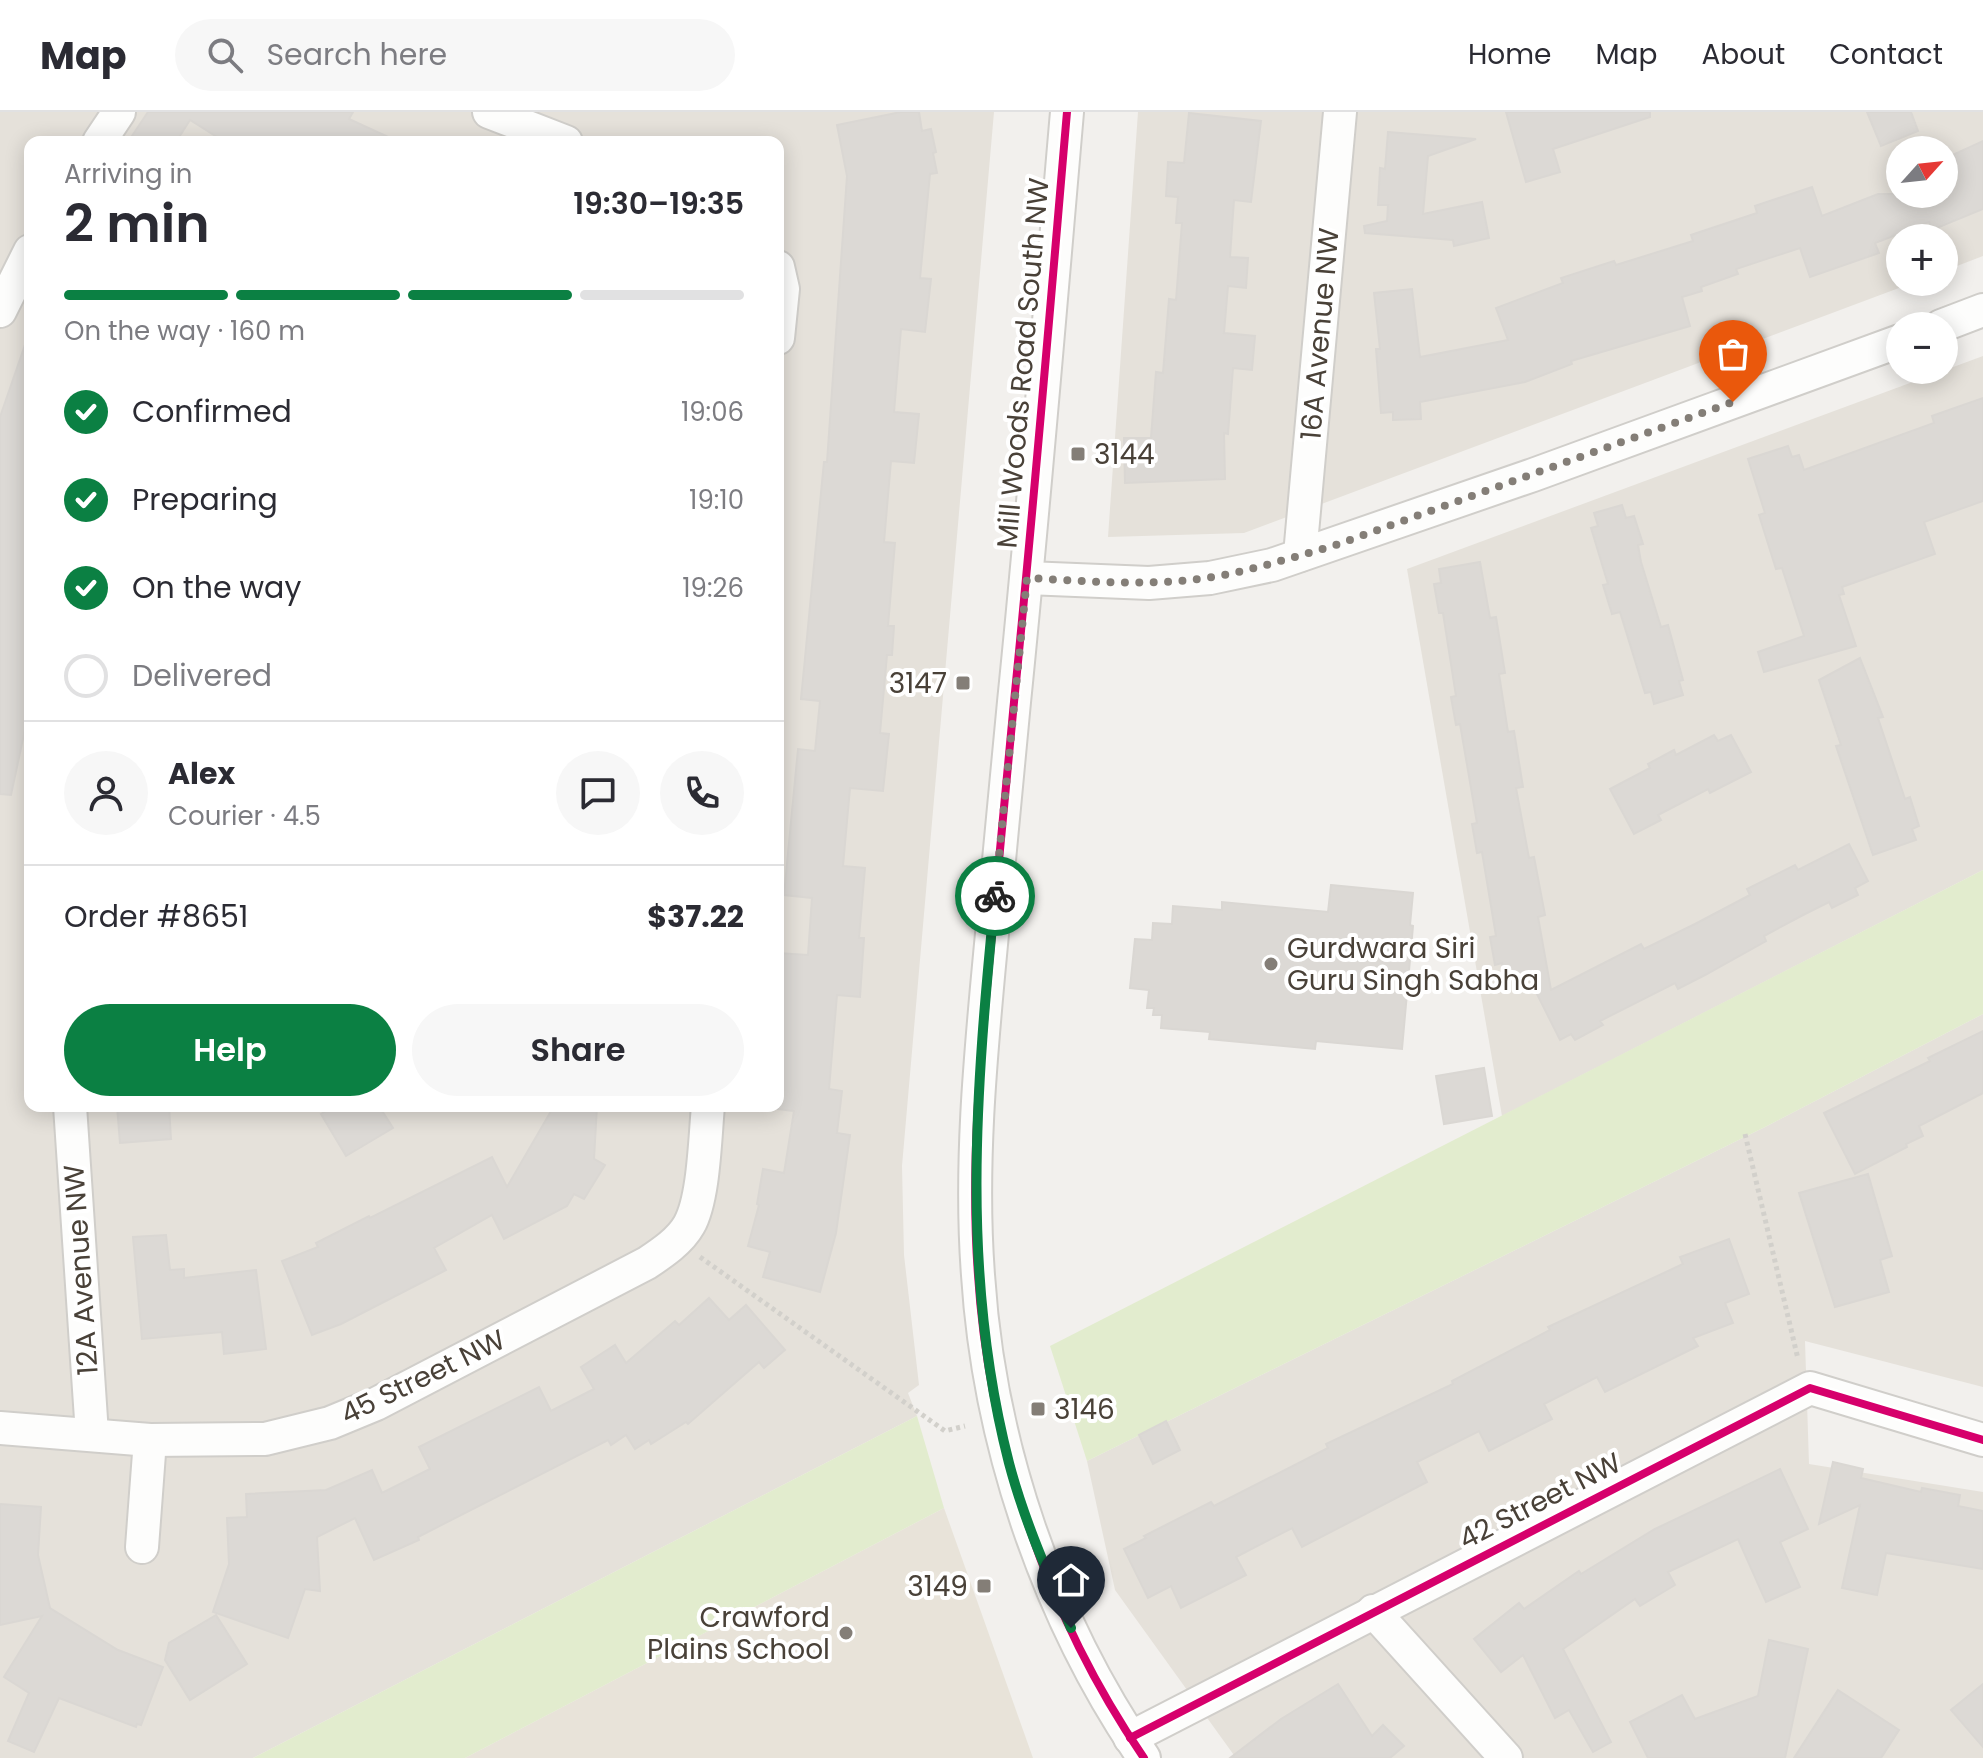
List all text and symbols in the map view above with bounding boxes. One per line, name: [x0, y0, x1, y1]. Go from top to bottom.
search box: [175, 19, 735, 91]
text: Map: [40, 29, 127, 82]
icon: search: [203, 33, 247, 77]
text: Search here: [267, 33, 447, 76]
text: Home: [1468, 35, 1551, 74]
text: Map: [1595, 35, 1657, 74]
text: About: [1701, 35, 1785, 74]
text: Contact: [1829, 35, 1943, 74]
north arrow: [1886, 136, 1958, 208]
map controls: [1886, 136, 1958, 384]
text: Arriving in: [64, 156, 193, 192]
street label: Mill Woods Road South NW: [987, 176, 1059, 550]
text: 19:30–19:35: [573, 182, 744, 225]
text: 2 min: [64, 187, 210, 260]
button: +: [1886, 224, 1958, 296]
street label: 16A Avenue NW: [1291, 226, 1349, 442]
button: −: [1886, 312, 1958, 384]
text: On the way · 160 m: [64, 313, 305, 349]
pin: [1699, 320, 1767, 402]
icon: bag: [1711, 332, 1755, 376]
icon: check: [64, 390, 108, 434]
text: Confirmed: [132, 390, 292, 433]
text: 19:06: [681, 394, 744, 430]
place label: 3144: [1094, 435, 1155, 474]
marker: 3144: [1069, 445, 1087, 463]
icon: check: [64, 478, 108, 522]
text: Preparing: [132, 478, 278, 521]
text: 19:10: [689, 482, 744, 518]
icon: check: [64, 566, 108, 610]
text: On the way: [132, 566, 301, 609]
text: 19:26: [682, 570, 744, 606]
text: Delivered: [132, 654, 272, 697]
place label: 3147: [889, 664, 947, 703]
marker: 3147: [954, 674, 972, 692]
button: person: [64, 751, 148, 835]
button: chat: [556, 751, 640, 835]
button: phone: [660, 751, 744, 835]
text: Alex: [168, 752, 235, 795]
text: Courier · 4.5: [168, 798, 321, 834]
courier: [955, 856, 1035, 936]
icon: bike: [973, 874, 1017, 918]
text: Order #8651: [64, 895, 248, 938]
text: $37.22: [647, 895, 744, 938]
place label: Gurdwara Siri Guru Singh Sabha: [1287, 929, 1539, 1000]
marker: Gurdwara Siri Guru Singh Sabha: [1262, 955, 1280, 973]
button: Help: [64, 1004, 396, 1096]
button: Share: [412, 1004, 744, 1096]
street label: 12A Avenue NW: [54, 1163, 108, 1377]
street label: 45 Street NW: [334, 1320, 512, 1434]
place label: 3146: [1054, 1390, 1115, 1429]
marker: 3146: [1029, 1400, 1047, 1418]
street label: 42 Street NW: [1452, 1443, 1628, 1559]
pin: [1037, 1546, 1105, 1628]
icon: home: [1049, 1558, 1093, 1602]
place label: 3149: [907, 1567, 968, 1606]
marker: 3149: [975, 1577, 993, 1595]
place label: Crawford Plains School: [647, 1598, 830, 1669]
marker: Crawford Plains School: [837, 1624, 855, 1642]

